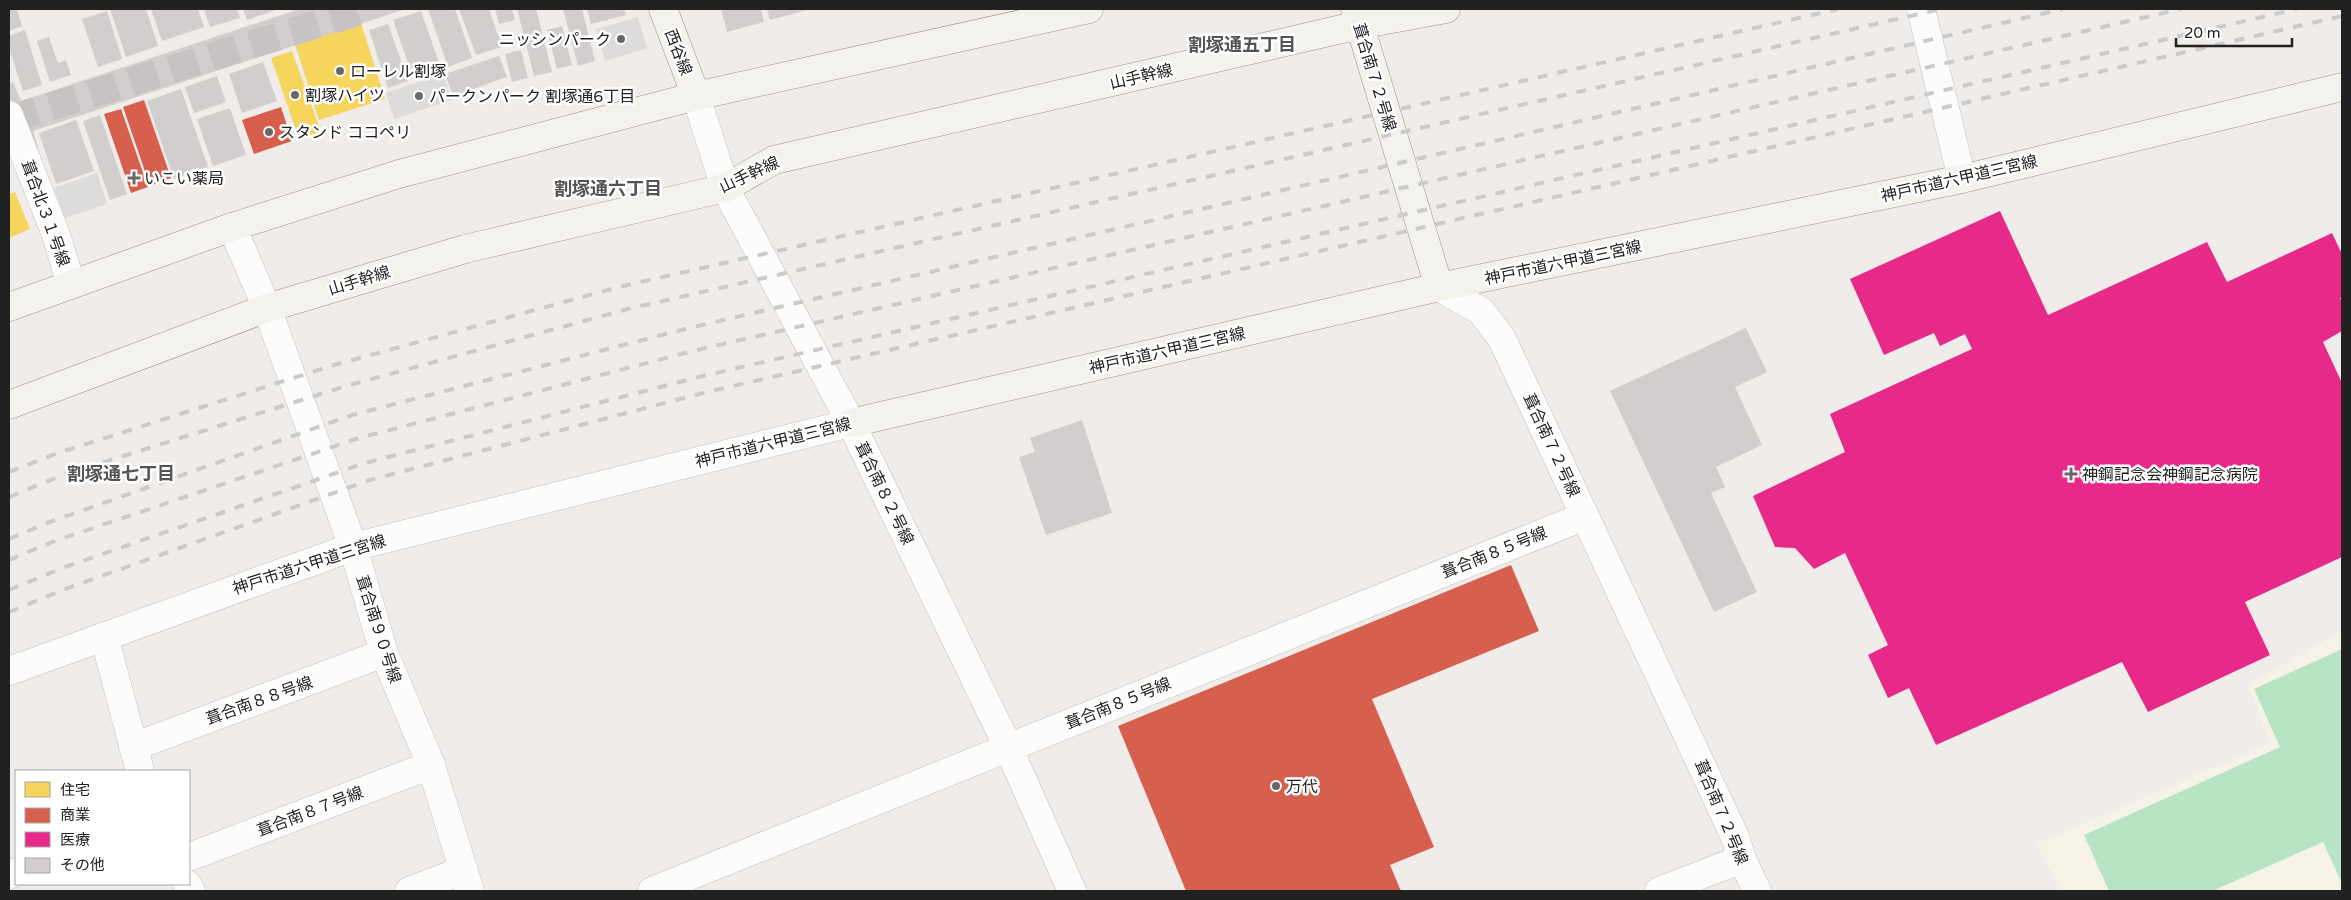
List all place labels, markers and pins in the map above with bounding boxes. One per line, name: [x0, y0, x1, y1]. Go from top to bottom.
place label: ニッシンパーク: [499, 30, 611, 50]
marker: ニッシンパーク: [615, 33, 627, 45]
place label: ローレル割塚: [350, 62, 446, 82]
marker: ローレル割塚: [334, 65, 346, 77]
place label: 割塚ハイツ: [305, 86, 385, 106]
place label: パークンパーク 割塚通6丁目: [429, 87, 635, 107]
marker: 割塚ハイツ: [289, 89, 301, 101]
marker: パークンパーク 割塚通6丁目: [413, 90, 425, 102]
place label: スタンド ココペリ: [279, 123, 411, 143]
marker: スタンド ココペリ: [263, 126, 275, 138]
place label: いこい薬局: [144, 169, 224, 189]
marker: いこい薬局: [128, 172, 140, 184]
place label: 神鋼記念会神鋼記念病院: [2082, 465, 2258, 485]
marker: 神鋼記念会神鋼記念病院: [2064, 467, 2078, 481]
place label: 万代: [1286, 777, 1318, 797]
marker: 万代: [1270, 780, 1282, 792]

